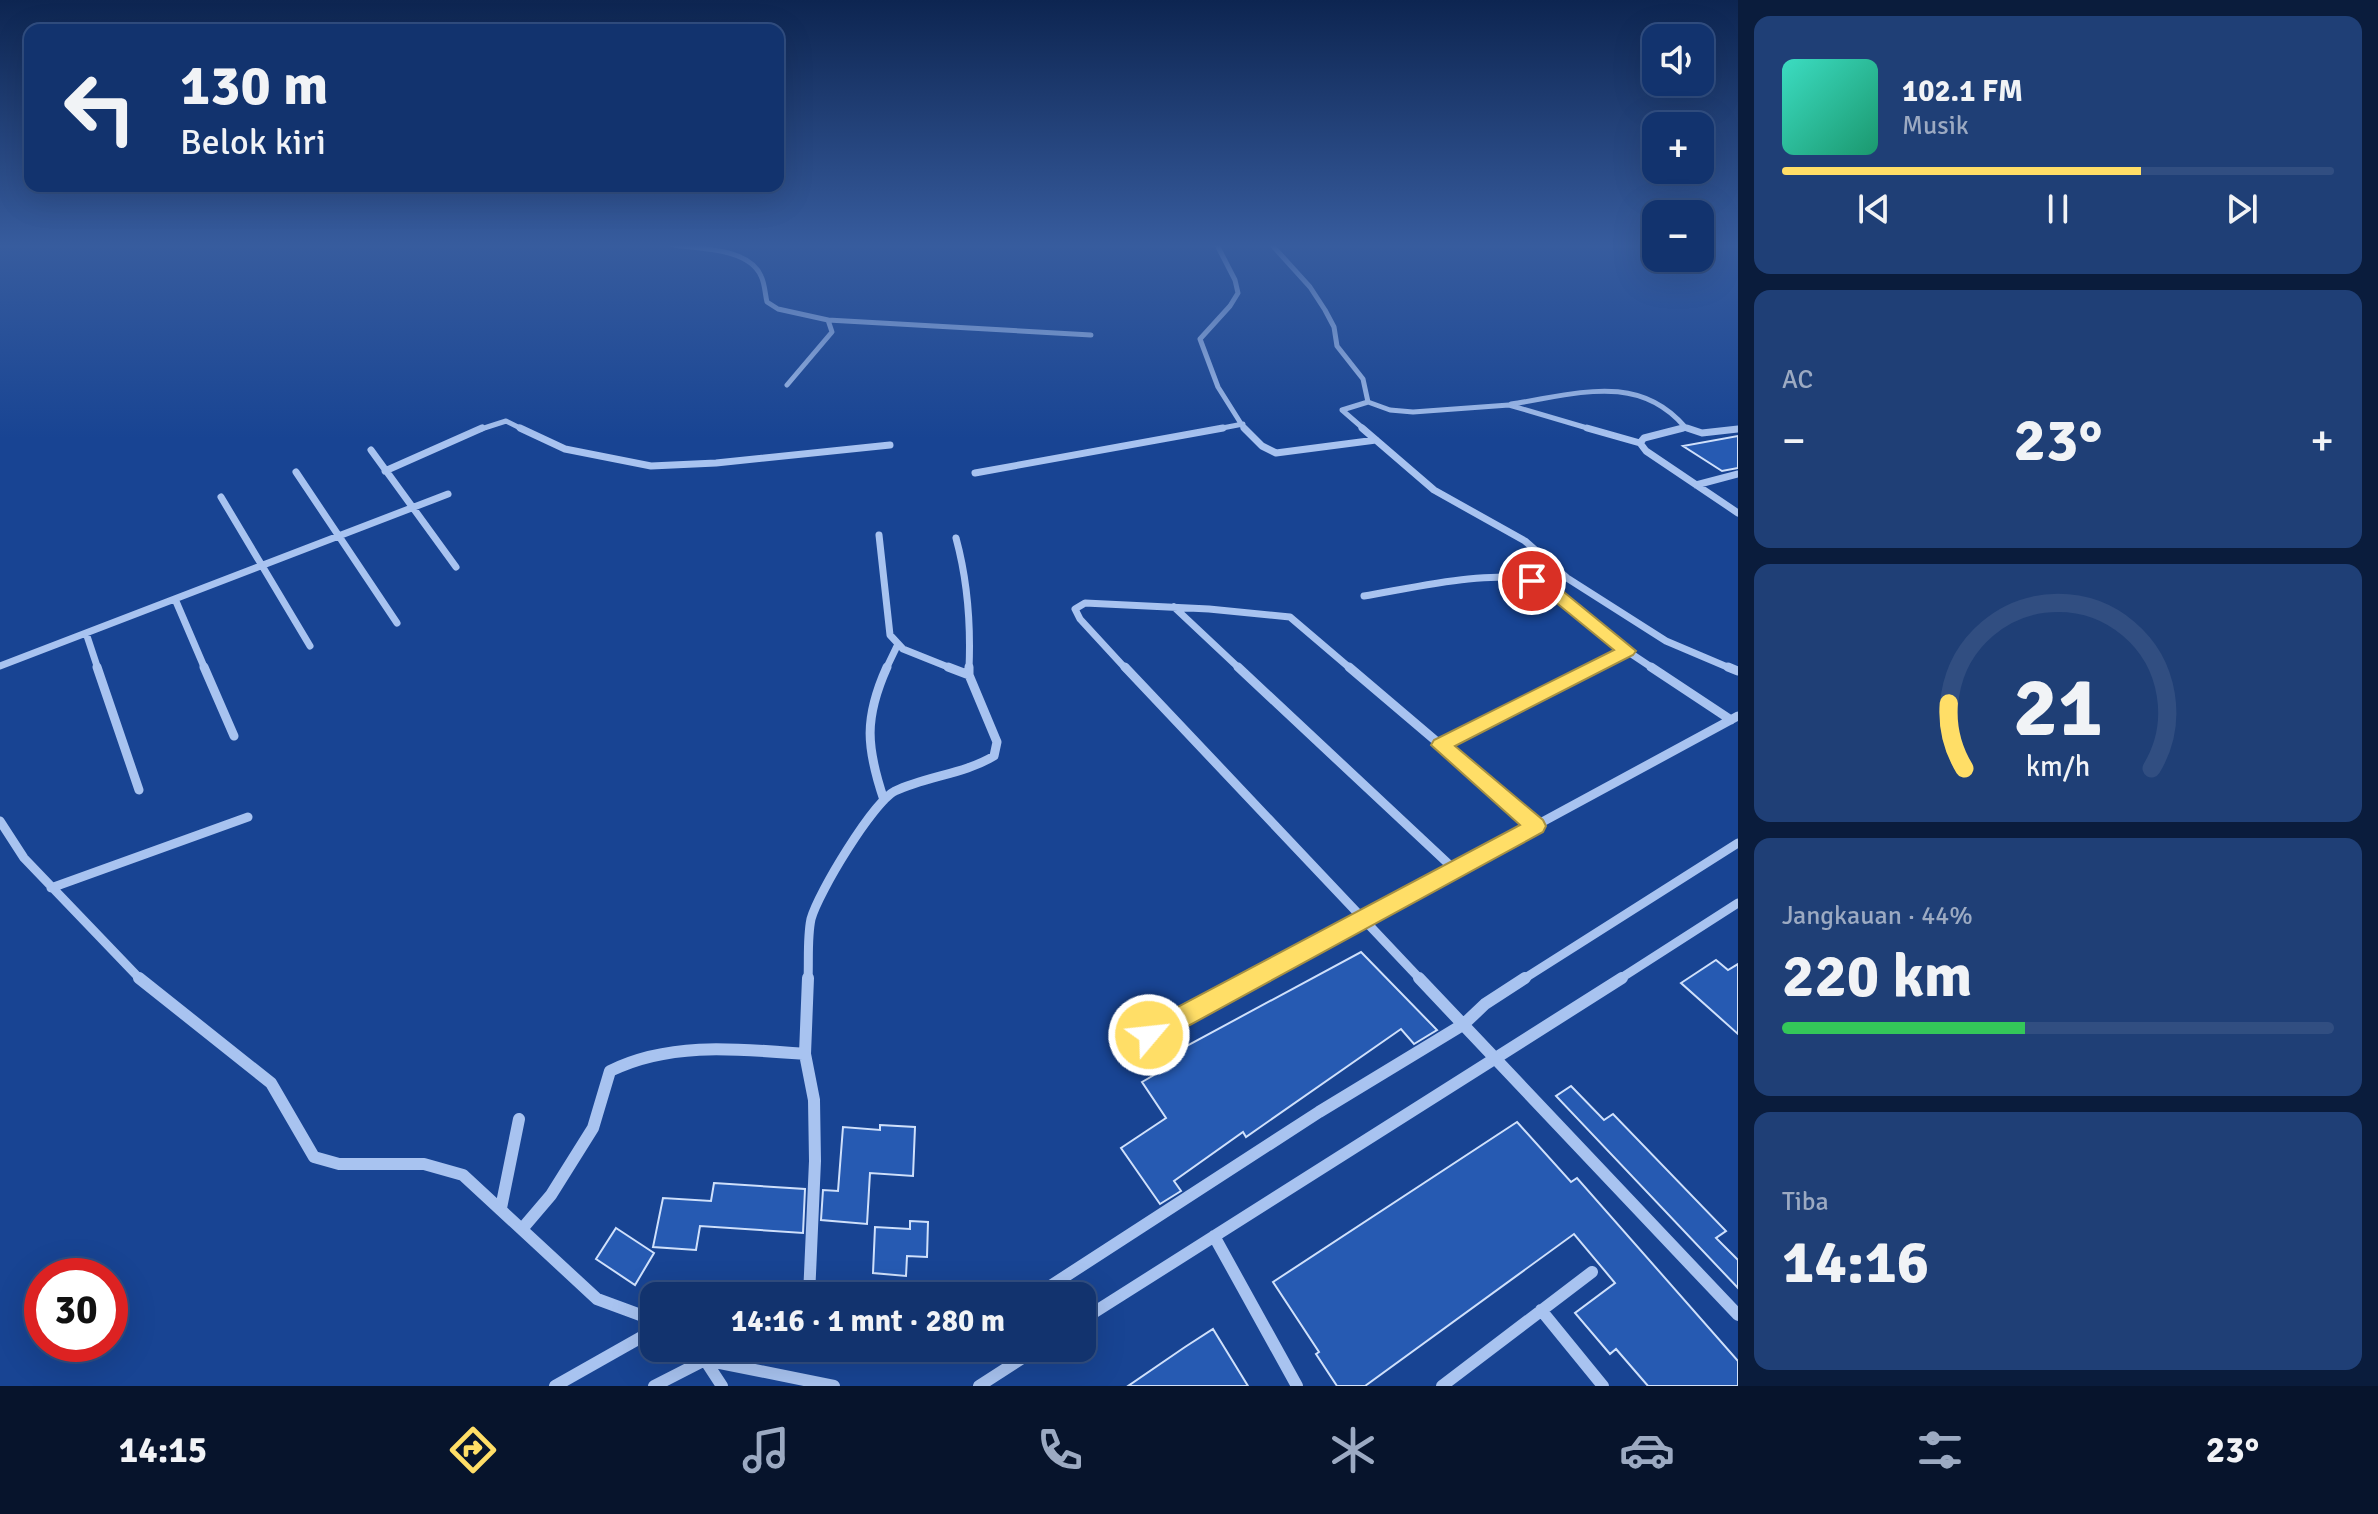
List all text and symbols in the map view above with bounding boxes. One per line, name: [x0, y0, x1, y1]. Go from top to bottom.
map controls: [1642, 24, 1714, 272]
button: sound: [1642, 24, 1714, 96]
text: 130 m: [180, 51, 328, 120]
icon: left: [48, 56, 152, 160]
text: 102.1 FM: [1902, 73, 2023, 110]
text: Musik: [1902, 110, 1969, 142]
button: +: [1642, 112, 1714, 184]
text: Belok kiri: [180, 120, 326, 165]
icon: previous: [1852, 187, 1896, 231]
icon: pause: [2036, 187, 2080, 231]
icon: next: [2220, 187, 2264, 231]
button: −: [1642, 200, 1714, 272]
text: AC: [1782, 364, 1813, 396]
text: 23°: [2014, 404, 2102, 478]
text: −: [1782, 414, 1806, 468]
text: +: [2310, 414, 2334, 468]
pin: [1498, 547, 1566, 615]
icon: arrive: [1510, 559, 1554, 603]
text: 21: [2013, 657, 2103, 759]
text: km/h: [2026, 749, 2090, 784]
text: Jangkauan · 44%: [1782, 900, 1973, 932]
text: 220 km: [1782, 940, 1972, 1014]
position arrow: [1107, 993, 1191, 1077]
text: Tiba: [1782, 1186, 1829, 1218]
text: 14:16: [1782, 1226, 1929, 1300]
speed limit sign: 30: [24, 1258, 128, 1362]
text: 14:16 · 1 mnt · 280 m: [731, 1303, 1005, 1340]
icon: directions: [445, 1422, 501, 1478]
icon: music: [738, 1422, 794, 1478]
icon: phone: [1032, 1422, 1088, 1478]
icon: climate: [1325, 1422, 1381, 1478]
icon: car: [1619, 1422, 1675, 1478]
icon: filters: [1912, 1422, 1968, 1478]
text: 14:15: [119, 1428, 207, 1473]
text: 23°: [2206, 1428, 2259, 1473]

